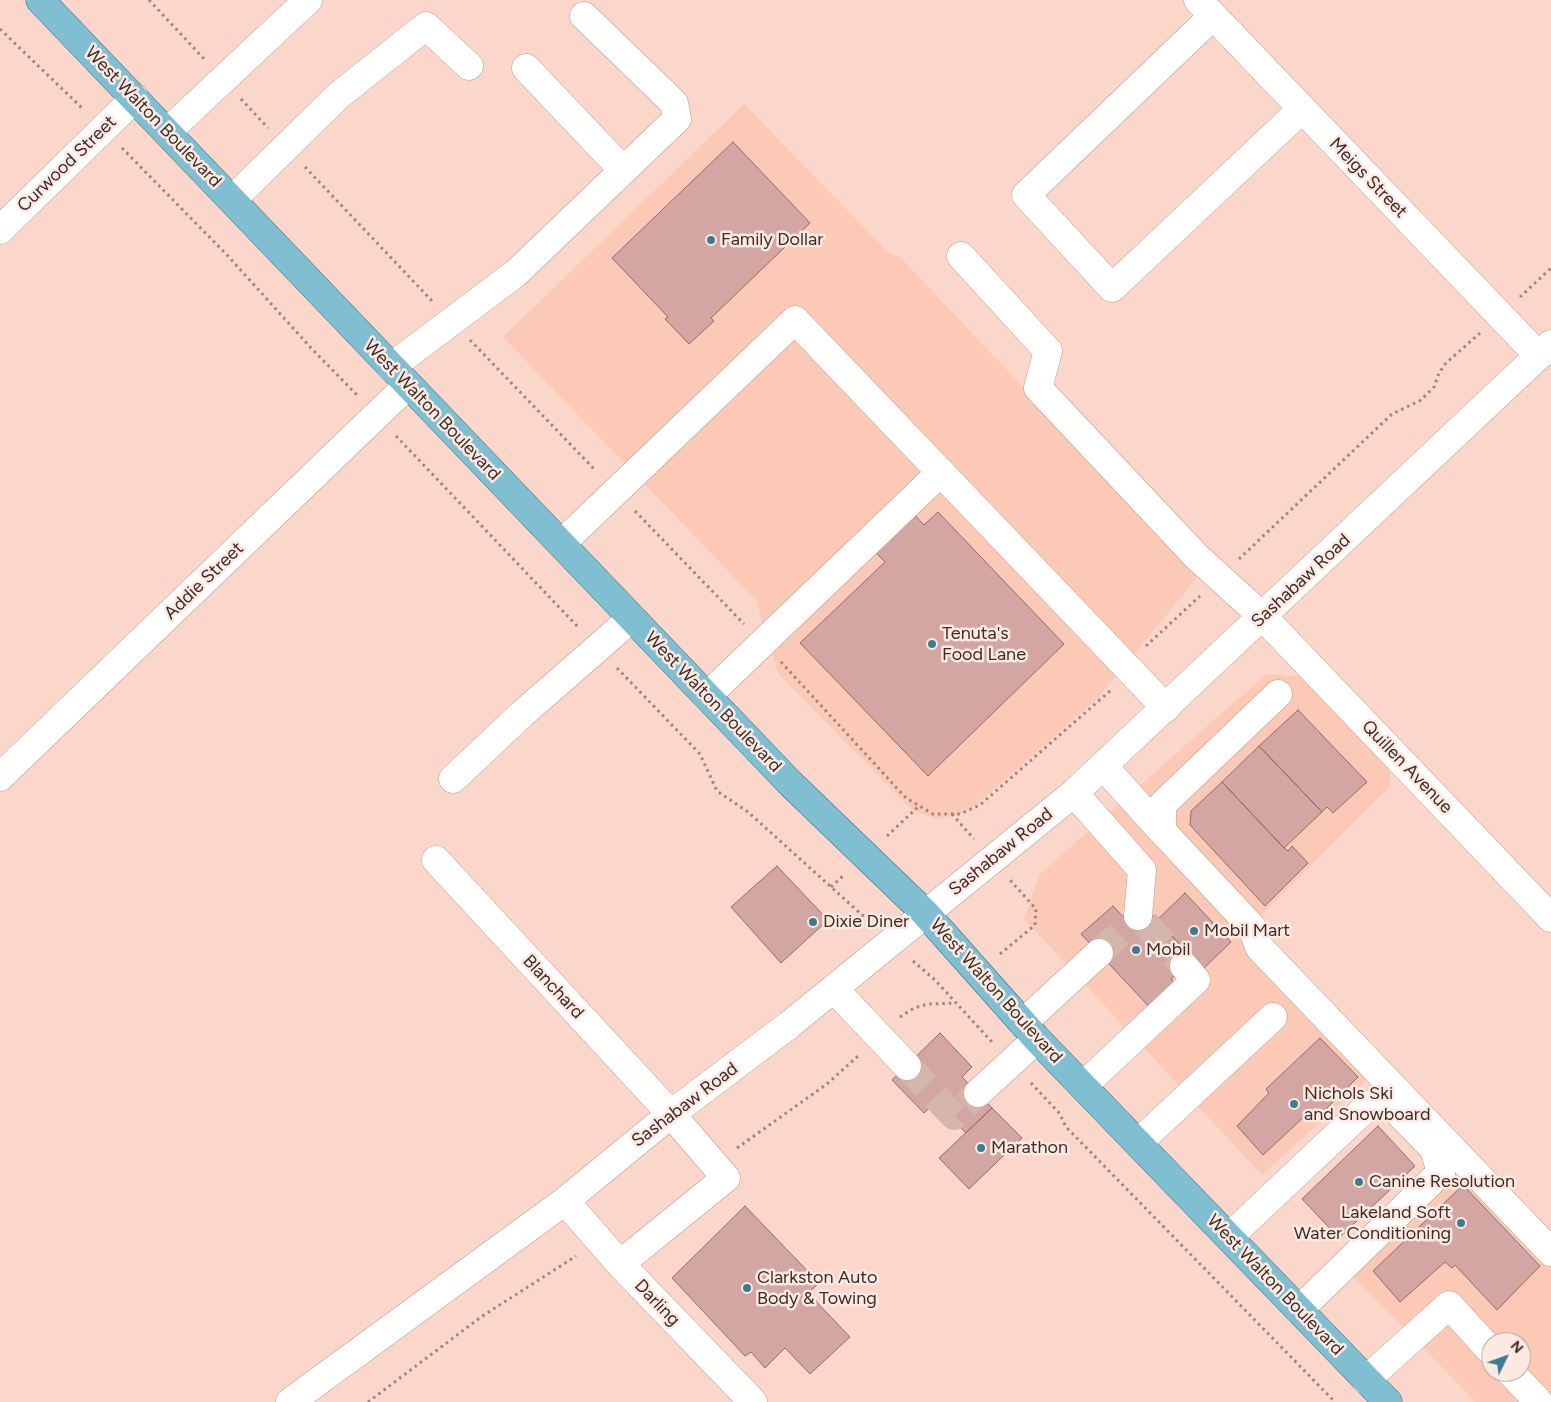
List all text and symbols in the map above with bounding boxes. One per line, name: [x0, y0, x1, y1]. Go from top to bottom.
street label: West Walton Boulevard: [80, 42, 226, 192]
street label: Curwood Street: [13, 111, 121, 217]
street label: Meigs Street: [1324, 133, 1412, 223]
place label: Family Dollar: [721, 229, 823, 251]
marker: Family Dollar: [705, 234, 717, 246]
street label: West Walton Boulevard: [359, 335, 505, 485]
street label: Sashabaw Road: [1247, 530, 1355, 632]
street label: Addie Street: [160, 538, 248, 624]
place label: Tenuta's Food Lane: [942, 623, 1026, 666]
street label: West Walton Boulevard: [640, 627, 786, 777]
marker: Tenuta's Food Lane: [926, 638, 938, 650]
street label: Quillen Avenue: [1357, 716, 1457, 818]
street label: Sashabaw Road: [945, 804, 1057, 900]
place label: Dixie Diner: [823, 911, 909, 933]
street label: West Walton Boulevard: [925, 914, 1067, 1068]
marker: Dixie Diner: [807, 916, 819, 928]
place label: Mobil Mart: [1204, 920, 1290, 942]
marker: Mobil Mart: [1188, 925, 1200, 937]
place label: Mobil: [1146, 939, 1190, 961]
marker: Mobil: [1130, 944, 1142, 956]
street label: Blanchard: [518, 950, 588, 1024]
street label: Sashabaw Road: [628, 1058, 742, 1152]
place label: Nichols Ski and Snowboard: [1304, 1083, 1430, 1126]
marker: Nichols Ski and Snowboard: [1288, 1098, 1300, 1110]
place label: Marathon: [991, 1137, 1068, 1159]
marker: Marathon: [975, 1142, 987, 1154]
place label: Canine Resolution: [1369, 1171, 1515, 1193]
marker: Canine Resolution: [1353, 1176, 1365, 1188]
place label: Lakeland Soft Water Conditioning: [1294, 1202, 1451, 1244]
street label: West Walton Boulevard: [1202, 1210, 1348, 1360]
marker: Lakeland Soft Water Conditioning: [1455, 1217, 1467, 1229]
place label: Clarkston Auto Body & Towing: [757, 1267, 877, 1310]
street label: Darling: [630, 1275, 684, 1331]
marker: Clarkston Auto Body & Towing: [741, 1282, 753, 1294]
north arrow: [1481, 1332, 1531, 1382]
text: N: [1507, 1338, 1527, 1357]

